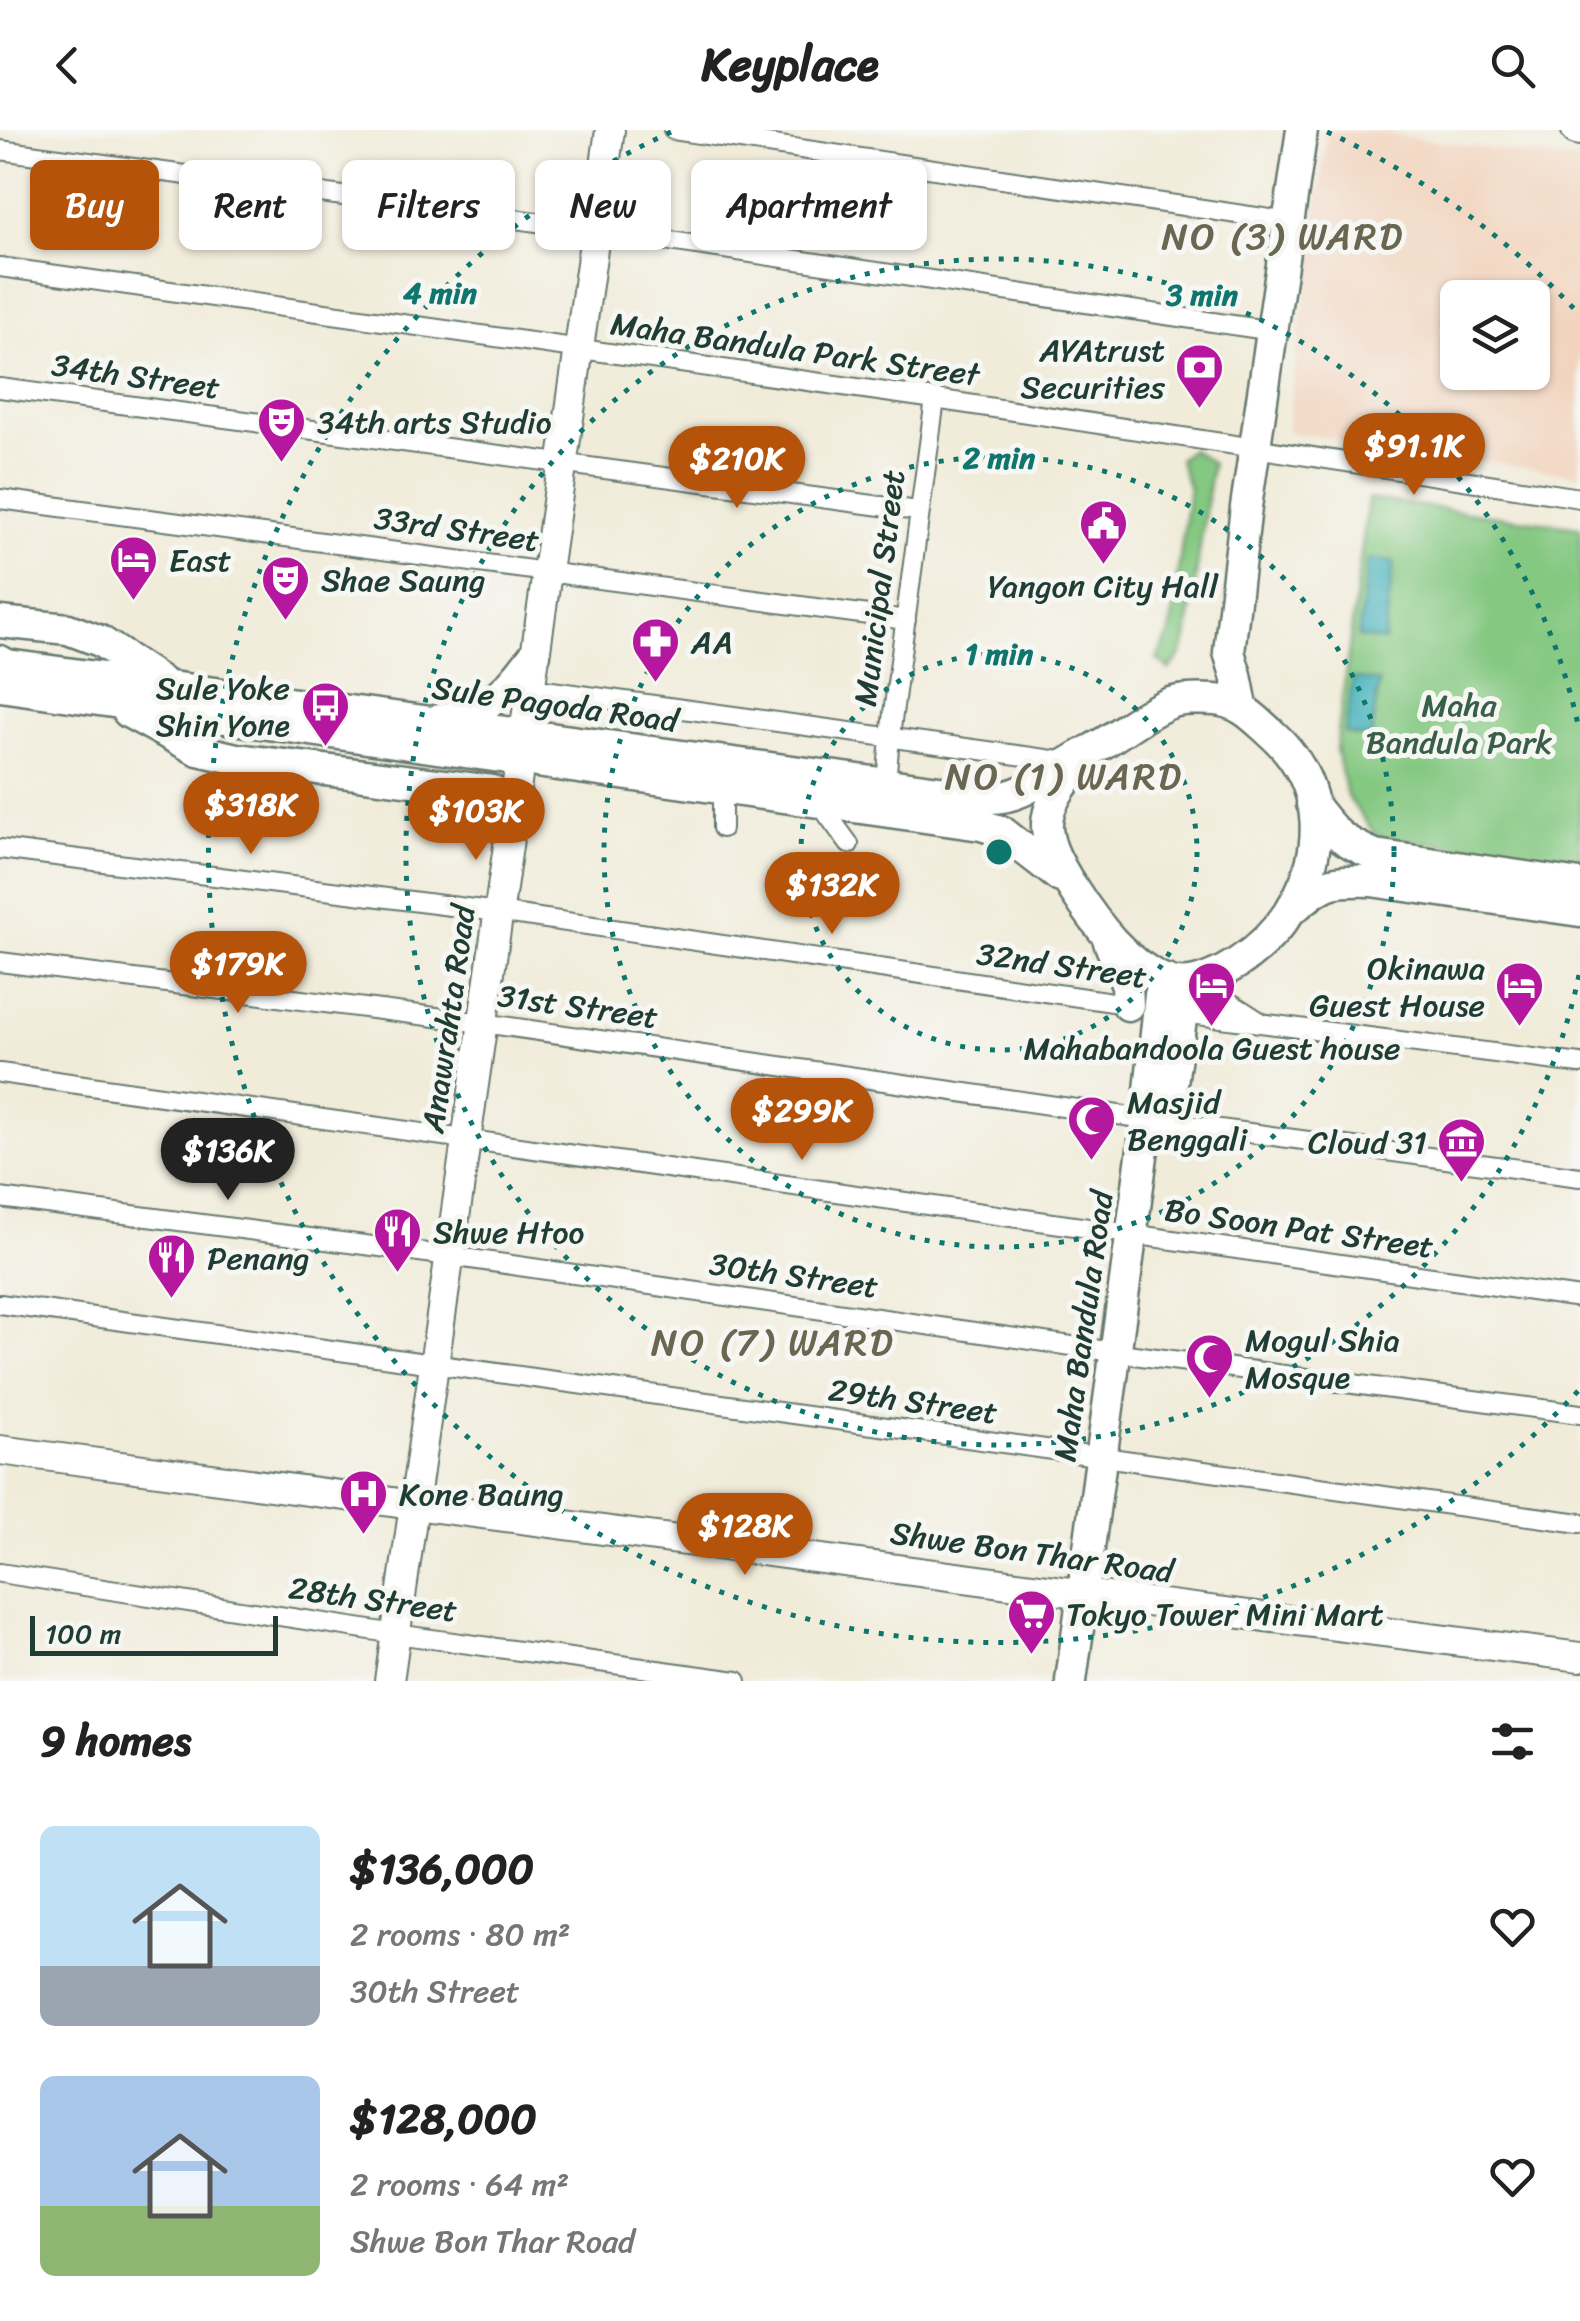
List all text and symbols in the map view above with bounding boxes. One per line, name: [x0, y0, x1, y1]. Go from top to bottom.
text: Keyplace: [701, 25, 879, 105]
icon: back: [40, 38, 95, 93]
icon: search: [1485, 38, 1540, 93]
chip: Buy: [30, 160, 159, 250]
chip: Rent: [179, 160, 322, 250]
chip: Filters: [342, 160, 515, 250]
chip: New: [535, 160, 671, 250]
chip: Apartment: [691, 160, 927, 250]
district label: NO (3) WARD: [1162, 203, 1404, 270]
text: 4 min: [403, 266, 478, 320]
text: 3 min: [1165, 268, 1239, 322]
map controls: [1440, 280, 1550, 390]
button: layers: [1440, 280, 1550, 390]
street label: Maha Bandula Park Street: [607, 295, 984, 404]
place label: AYAtrust Securities: [1020, 322, 1165, 416]
street label: 34th Street: [48, 336, 224, 417]
bank icon: AYAtrust Securities: [1174, 342, 1226, 410]
place label: 34th arts Studio: [317, 394, 552, 451]
theatre icon: 34th arts Studio: [256, 396, 308, 464]
pin: $91.1K: [1333, 413, 1495, 498]
text: $91.1K: [1365, 417, 1463, 474]
pin: $210K: [667, 426, 807, 511]
text: $210K: [690, 430, 784, 487]
text: 2 min: [963, 431, 1036, 485]
street label: Municipal Street: [837, 467, 922, 709]
street label: 33rd Street: [371, 490, 543, 569]
public building icon: Yangon City Hall: [1077, 498, 1129, 566]
place label: East: [169, 532, 232, 589]
hotel icon: East: [108, 534, 160, 602]
place label: Shae Saung: [321, 552, 485, 609]
theatre icon: Shae Saung: [260, 554, 312, 622]
place label: Yangon City Hall: [988, 558, 1219, 615]
place label: AA: [690, 614, 733, 671]
pharmacy icon: AA: [630, 616, 682, 684]
text: 1 min: [965, 627, 1034, 681]
street label: Sule Pagoda Road: [428, 659, 684, 750]
place label: Sule Yoke Shin Yone: [156, 660, 290, 754]
park label: Maha Bandula Park: [1366, 677, 1552, 771]
bus stop icon: Sule Yoke Shin Yone: [299, 680, 351, 748]
district label: NO (1) WARD: [945, 743, 1183, 810]
pin: $318K: [181, 772, 321, 857]
text: $318K: [205, 776, 297, 833]
pin: $103K: [406, 778, 546, 863]
text: $103K: [430, 782, 522, 839]
centre of rings: [981, 834, 1017, 870]
pin: $132K: [762, 852, 902, 937]
text: $132K: [787, 856, 877, 913]
street label: Anawrahta Road: [404, 899, 493, 1138]
street label: 32nd Street: [973, 925, 1151, 1006]
pin: $179K: [168, 931, 308, 1016]
text: $179K: [192, 935, 284, 992]
place label: Okinawa Guest House: [1309, 940, 1485, 1034]
hotel icon: Mahabandoola Guest house: [1186, 960, 1238, 1028]
hotel icon: Okinawa Guest House: [1494, 960, 1546, 1028]
street label: 31st Street: [494, 967, 662, 1046]
place label: Mahabandoola Guest house: [1024, 1020, 1400, 1077]
place label: Masjid Benggali: [1127, 1074, 1248, 1168]
pin: $299K: [732, 1078, 872, 1163]
text: $299K: [753, 1082, 851, 1139]
mosque icon: Masjid Benggali: [1066, 1094, 1118, 1162]
place label: Cloud 31: [1308, 1114, 1427, 1171]
museum icon: Cloud 31: [1436, 1116, 1488, 1184]
pin: $136K: [158, 1118, 298, 1203]
text: $136K: [183, 1122, 273, 1179]
street label: Bo Soon Pat Street: [1161, 1181, 1437, 1276]
street label: Maha Bandula Road: [1036, 1185, 1131, 1465]
place label: Shwe Htoo: [433, 1204, 585, 1261]
restaurant icon: Shwe Htoo: [372, 1206, 424, 1274]
place label: Penang: [207, 1230, 310, 1287]
restaurant icon: Penang: [146, 1232, 198, 1300]
street label: 30th Street: [706, 1235, 882, 1316]
district label: NO (7) WARD: [651, 1309, 895, 1376]
place label: Mogul Shia Mosque: [1245, 1312, 1400, 1406]
mosque icon: Mogul Shia Mosque: [1184, 1332, 1236, 1400]
street label: 29th Street: [825, 1361, 1001, 1442]
place label: Kone Baung: [399, 1466, 564, 1523]
hospital icon: Kone Baung: [338, 1468, 390, 1536]
pin: $128K: [675, 1493, 815, 1578]
text: $128K: [699, 1497, 791, 1554]
street label: Shwe Bon Thar Road: [887, 1504, 1179, 1601]
street label: 28th Street: [285, 1559, 461, 1640]
place label: Tokyo Tower Mini Mart: [1066, 1586, 1384, 1643]
supermarket icon: Tokyo Tower Mini Mart: [1005, 1588, 1057, 1656]
text: 100 m: [45, 1609, 121, 1658]
scale bar: [30, 1611, 278, 1656]
text: 9 homes: [40, 1704, 191, 1778]
icon: filters: [1485, 1714, 1540, 1769]
text: $136,000: [350, 1832, 534, 1906]
icon: home: [120, 1866, 240, 1986]
icon: heart: [1485, 1899, 1540, 1954]
text: 2 rooms · 80 m²: [350, 1906, 570, 1963]
text: 30th Street: [350, 1963, 520, 2020]
text: $128,000: [350, 2082, 537, 2156]
icon: home: [120, 2116, 240, 2236]
icon: heart: [1485, 2149, 1540, 2204]
text: 2 rooms · 64 m²: [350, 2156, 569, 2213]
text: Shwe Bon Thar Road: [350, 2213, 635, 2270]

